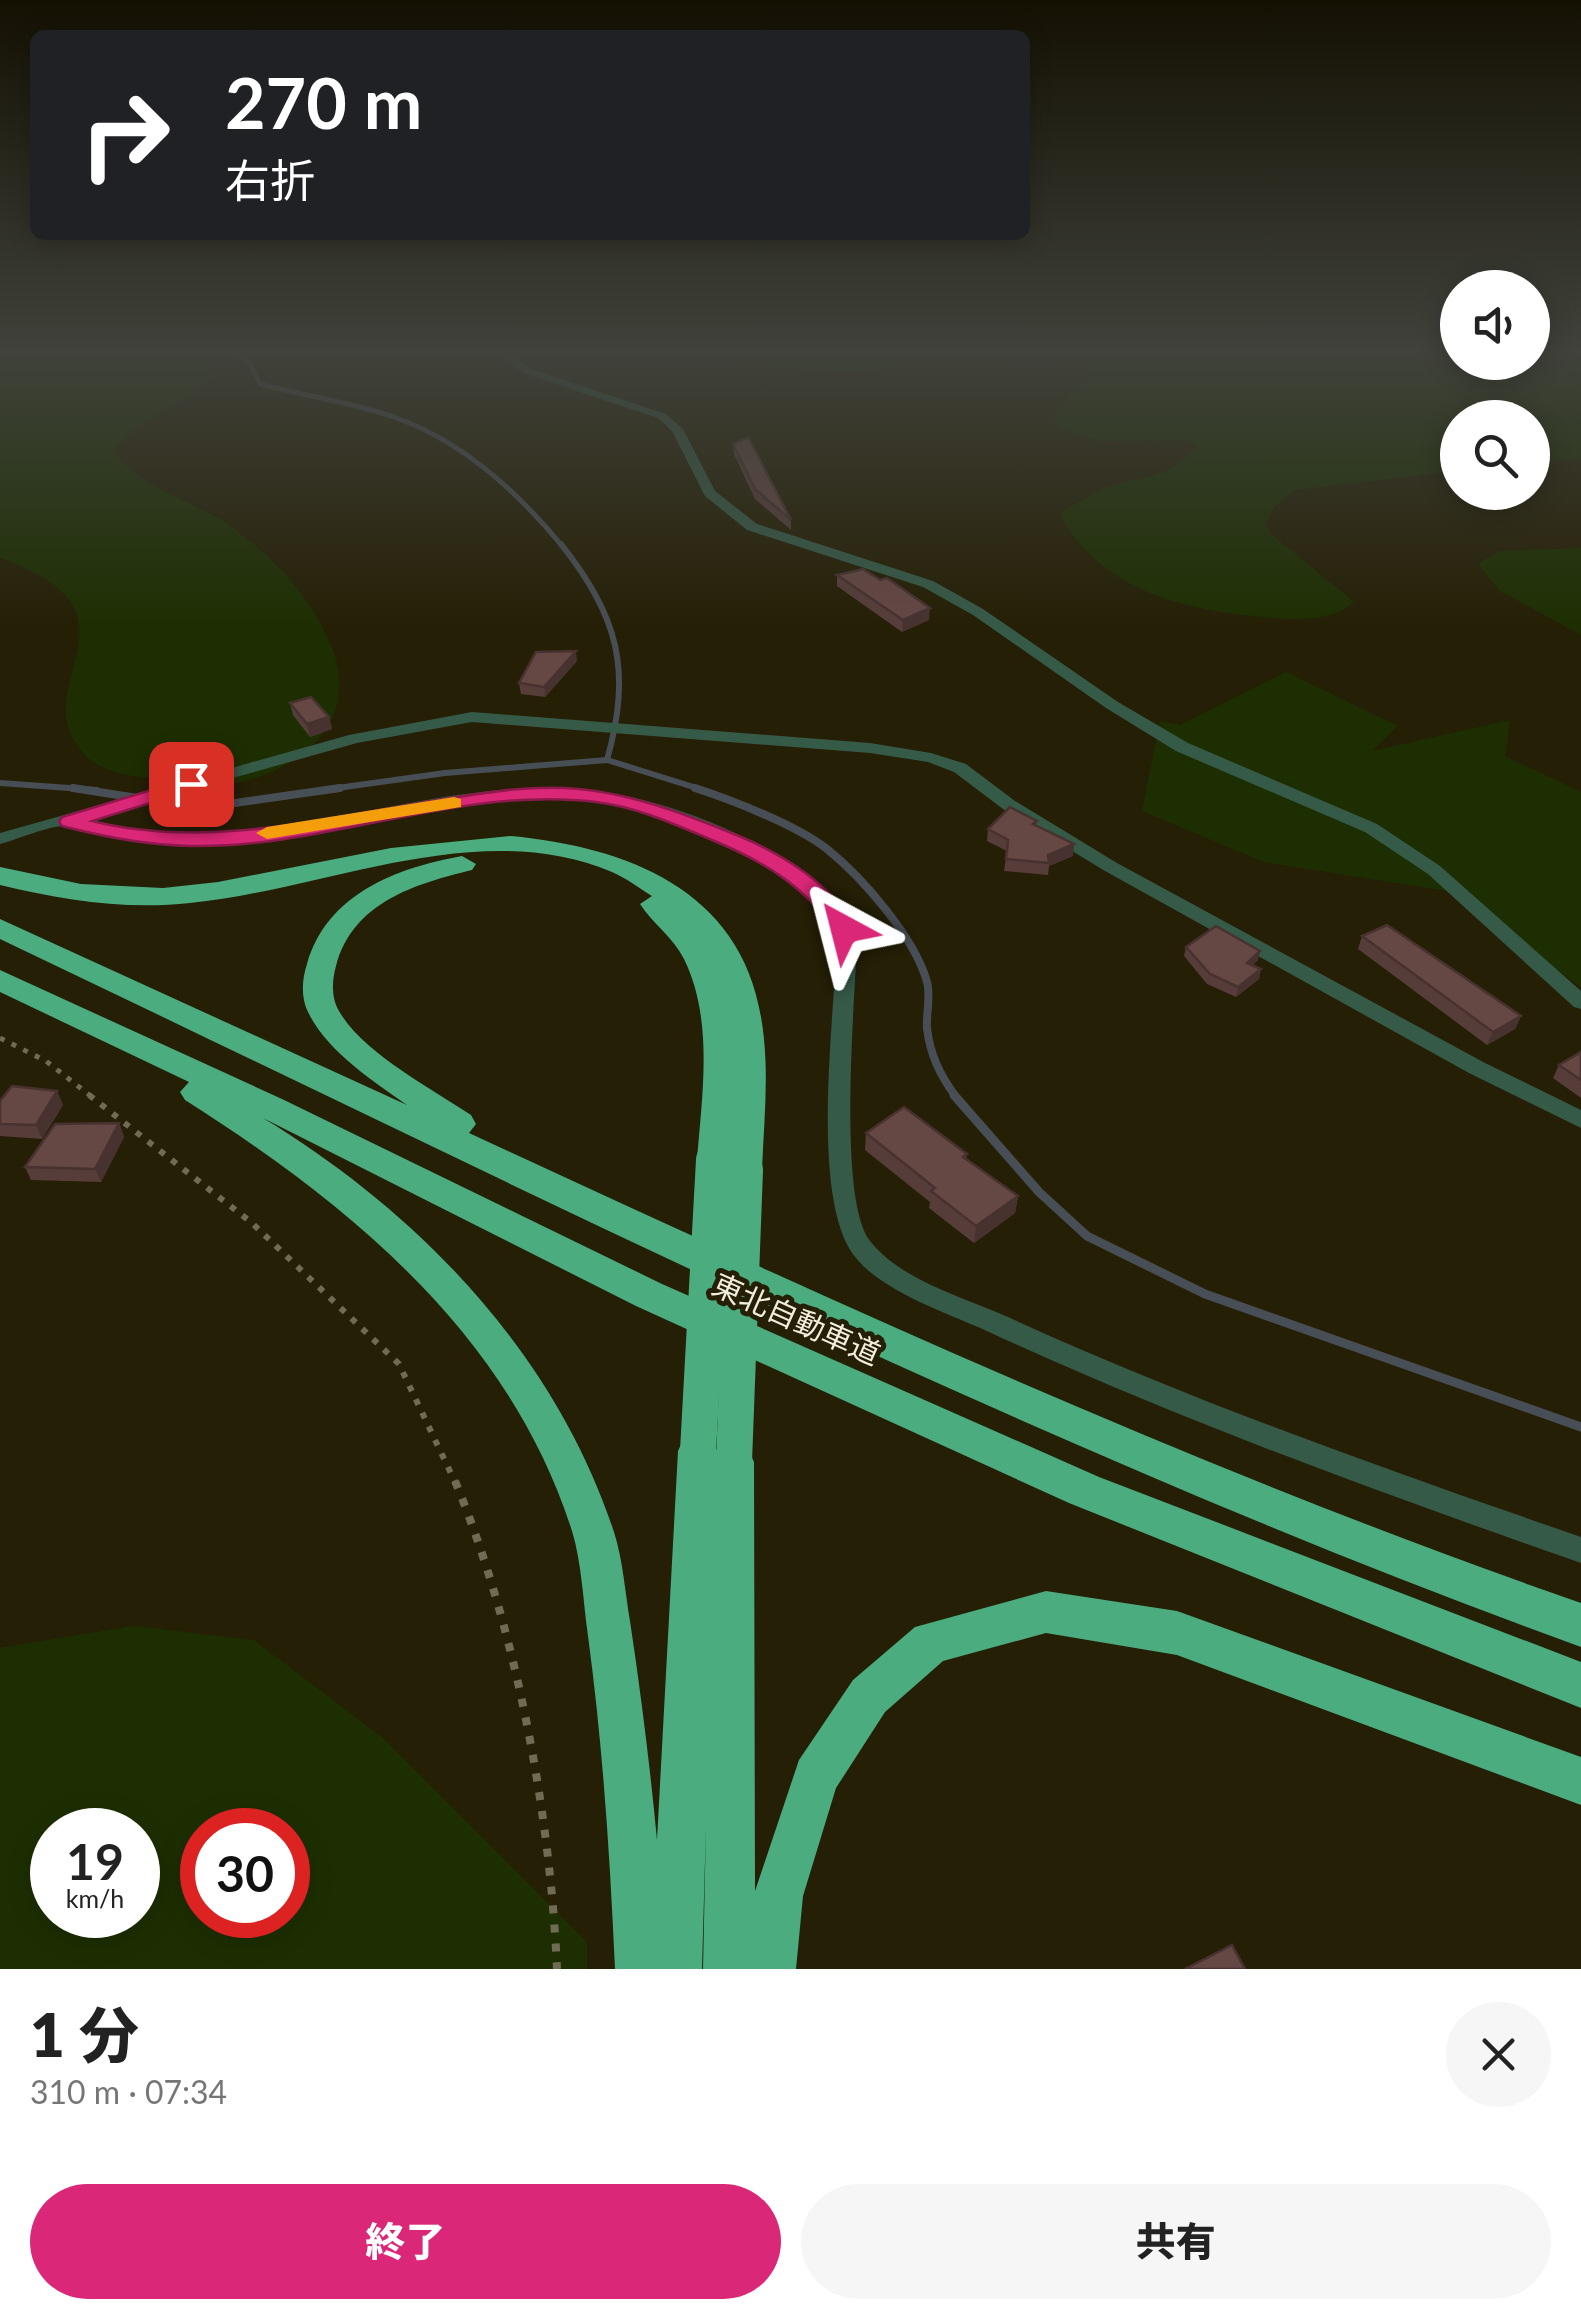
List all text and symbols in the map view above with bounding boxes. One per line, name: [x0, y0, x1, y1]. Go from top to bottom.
text: 270 m: [225, 60, 422, 144]
icon: right: [60, 70, 190, 200]
text: 右折: [225, 153, 315, 207]
map controls: [1440, 270, 1550, 510]
button: sound: [1440, 270, 1550, 380]
button: search: [1440, 400, 1550, 510]
pin: [149, 742, 234, 827]
icon: arrive: [164, 757, 219, 812]
position arrow: [792, 877, 896, 981]
street label: 東北自動車道: [707, 1265, 886, 1371]
speed limit sign: 30: [180, 1808, 310, 1938]
text: 19: [66, 1831, 124, 1891]
text: km/h: [66, 1883, 124, 1913]
text: 1 分: [30, 1998, 139, 2070]
button: close: [1446, 2002, 1551, 2107]
text: 310 m · 07:34: [30, 2072, 227, 2111]
button: 終了: [30, 2184, 781, 2299]
button: 共有: [801, 2184, 1551, 2299]

